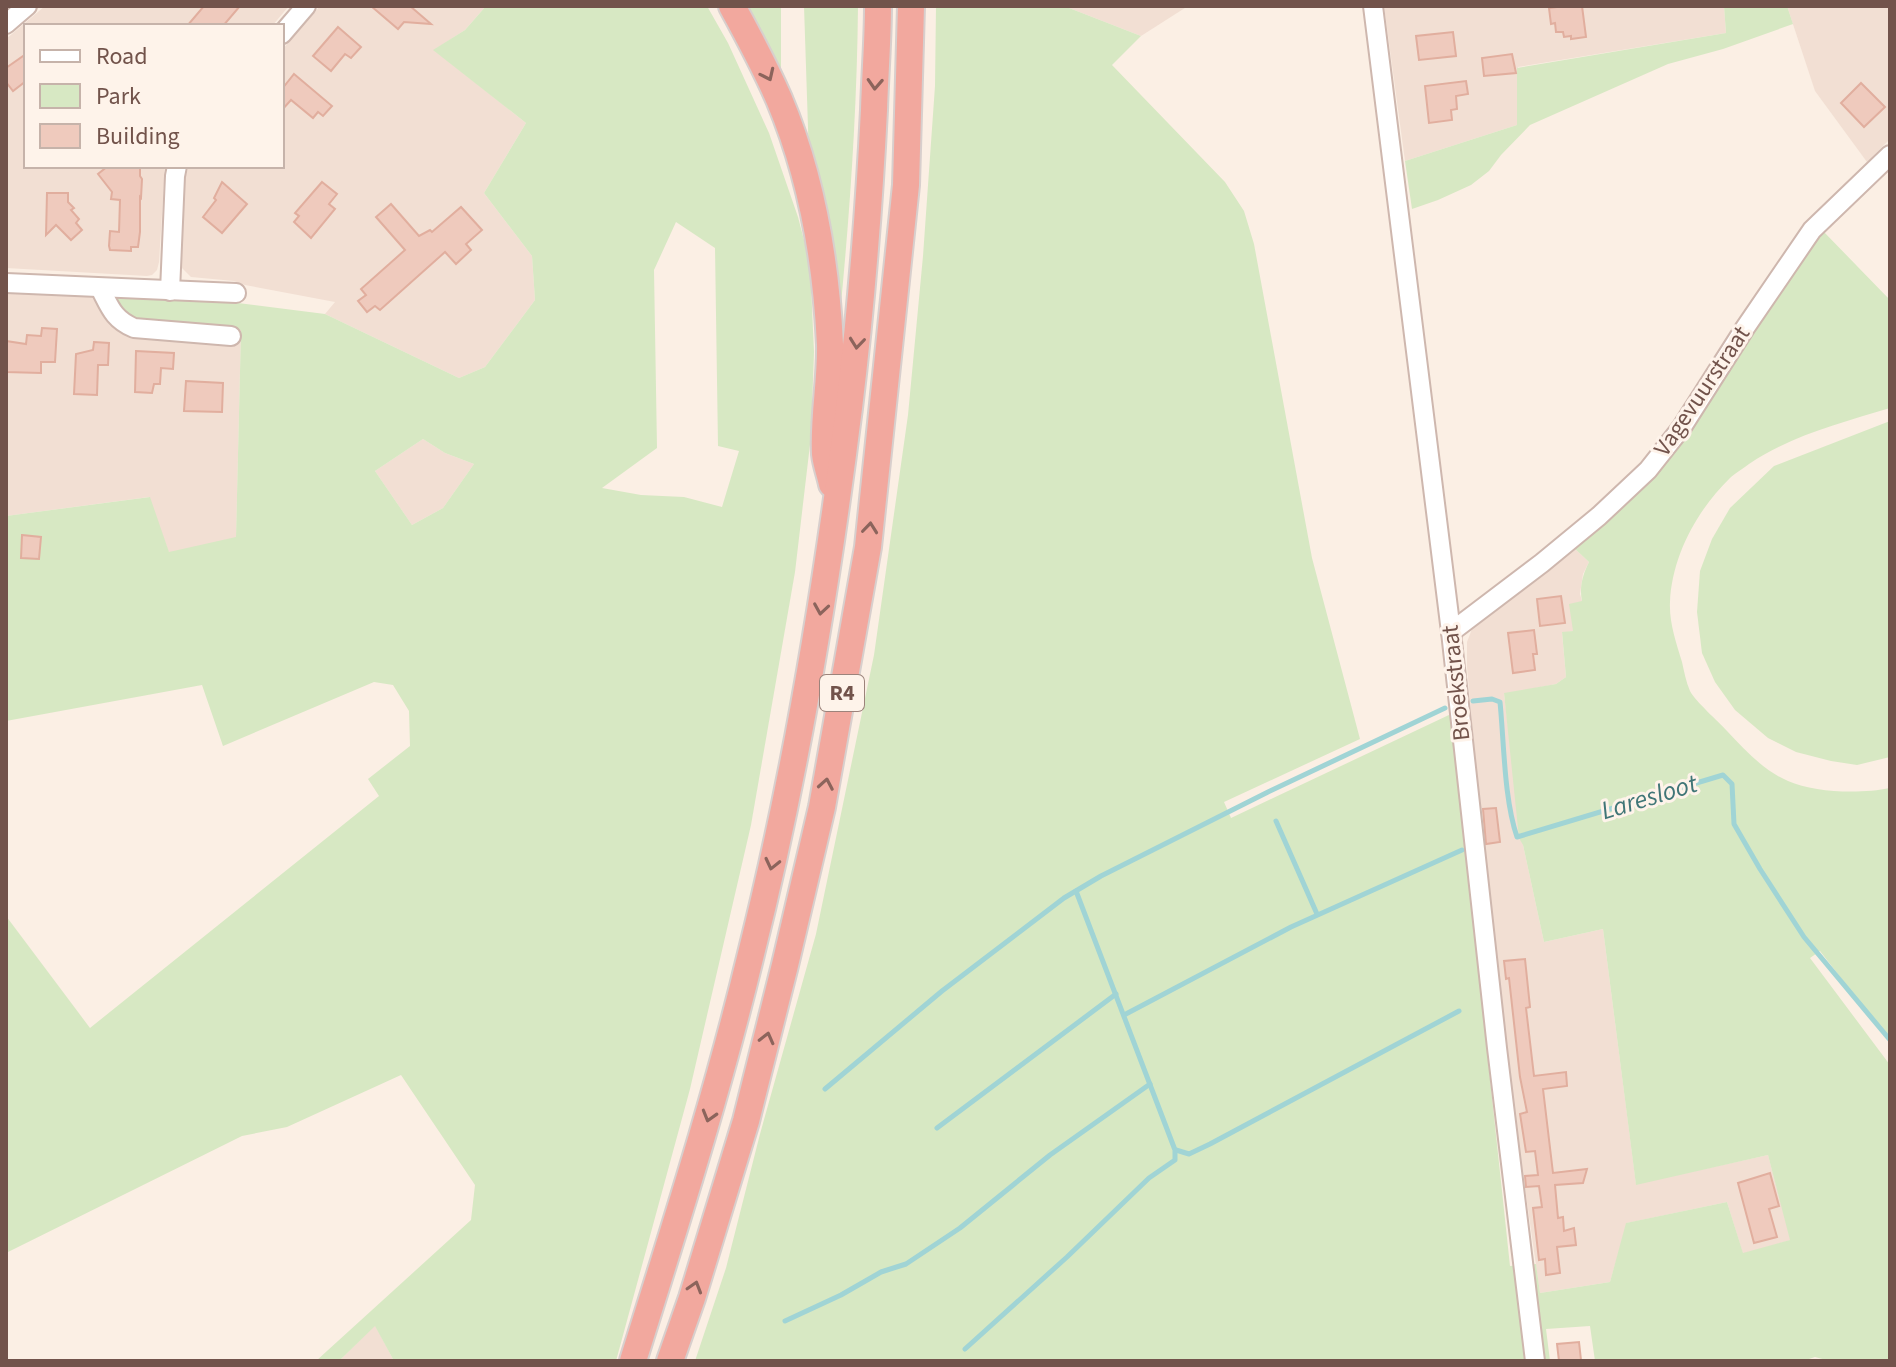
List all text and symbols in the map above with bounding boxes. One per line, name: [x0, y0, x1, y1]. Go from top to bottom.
legend: [24, 24, 284, 168]
text: Road: [96, 39, 148, 74]
one-way arrow: [758, 67, 774, 82]
one-way arrow: [867, 78, 884, 91]
text: Park: [96, 79, 141, 114]
text: Building: [96, 119, 180, 154]
street label: Vagevuurstraat: [1645, 319, 1759, 463]
one-way arrow: [848, 337, 865, 350]
one-way arrow: [861, 521, 878, 534]
one-way arrow: [813, 602, 830, 615]
street label: Broekstraat: [1433, 623, 1479, 743]
road number: R4: [820, 675, 864, 711]
water label: Laresloot: [1596, 765, 1702, 829]
one-way arrow: [816, 777, 833, 791]
one-way arrow: [764, 857, 781, 870]
one-way arrow: [758, 1031, 775, 1045]
one-way arrow: [701, 1109, 718, 1122]
one-way arrow: [686, 1281, 702, 1295]

